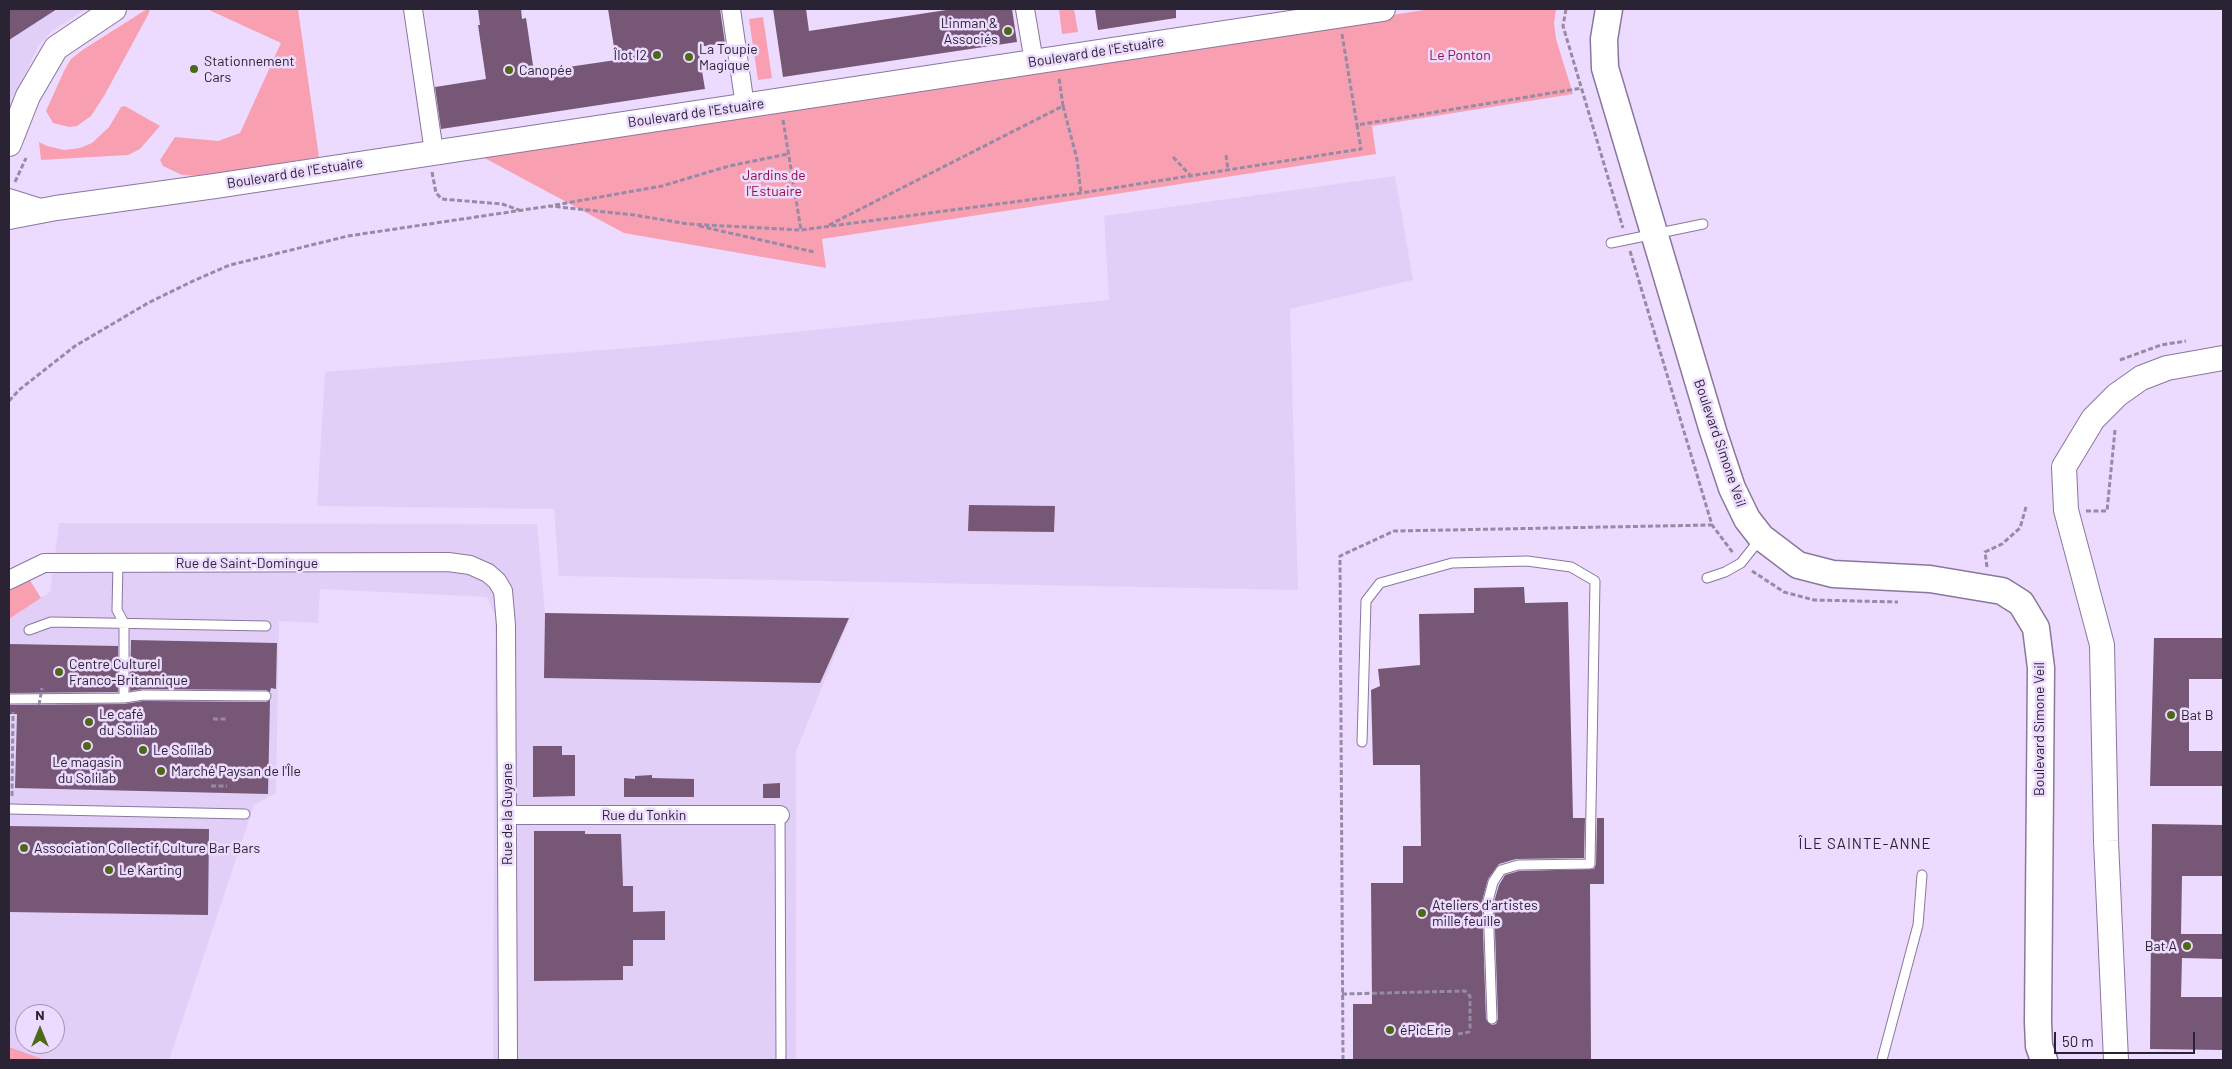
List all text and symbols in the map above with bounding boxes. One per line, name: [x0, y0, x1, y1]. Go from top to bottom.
place label: Linman & Associés: [941, 15, 998, 48]
marker: Linman & Associés: [1002, 25, 1014, 37]
street label: Boulevard de l'Estuaire: [1027, 33, 1165, 71]
place label: La Toupie Magique: [699, 41, 758, 74]
place label: Îlot I2: [614, 47, 647, 63]
park label: Le Ponton: [1429, 47, 1491, 63]
marker: Îlot I2: [651, 49, 663, 61]
marker: La Toupie Magique: [683, 51, 695, 63]
place label: Stationnement Cars: [204, 53, 295, 85]
place label: Canopée: [519, 62, 572, 78]
marker: Stationnement Cars: [188, 63, 200, 75]
marker: Canopée: [503, 64, 515, 76]
street label: Boulevard de l'Estuaire: [627, 95, 765, 131]
street label: Boulevard de l'Estuaire: [226, 154, 364, 192]
park label: Jardins de l'Estuaire: [742, 167, 806, 200]
street label: Boulevard Simone Veil: [1690, 377, 1750, 509]
street label: Rue de Saint-Domingue: [176, 555, 318, 571]
place label: Centre Culturel Franco-Britannique: [69, 656, 188, 689]
street label: Boulevard Simone Veil: [2031, 662, 2047, 796]
marker: Centre Culturel Franco-Britannique: [53, 666, 65, 678]
place label: Le café du Solilab: [99, 706, 158, 739]
place label: Bat B: [2181, 707, 2213, 723]
marker: Bat B: [2165, 709, 2177, 721]
marker: Le café du Solilab: [83, 716, 95, 728]
marker: Le magasin du Solilab: [81, 740, 93, 752]
place label: Le Solilab: [153, 742, 212, 758]
marker: Le Solilab: [137, 744, 149, 756]
place label: Le magasin du Solilab: [52, 754, 122, 786]
place label: Marché Paysan de l'Île: [171, 763, 301, 779]
street label: Rue de la Guyane: [499, 763, 515, 865]
marker: Marché Paysan de l'Île: [155, 765, 167, 777]
street label: Rue du Tonkin: [602, 807, 686, 823]
district label: ÎLE SAINTE-ANNE: [1797, 835, 1933, 853]
place label: Association Collectif Culture Bar Bars: [34, 840, 260, 856]
marker: Association Collectif Culture Bar Bars: [18, 842, 30, 854]
place label: Le Karting: [119, 862, 182, 878]
marker: Le Karting: [103, 864, 115, 876]
place label: Ateliers d'artistes mille feuille: [1432, 897, 1538, 930]
marker: Ateliers d'artistes mille feuille: [1416, 907, 1428, 919]
place label: Bat A: [2145, 938, 2177, 954]
marker: Bat A: [2181, 940, 2193, 952]
north arrow: [15, 1004, 65, 1054]
text: N: [35, 1006, 45, 1023]
place label: éPicErie: [1400, 1022, 1451, 1038]
scale bar: [2057, 1022, 2198, 1054]
marker: éPicErie: [1384, 1024, 1396, 1036]
text: 50 m: [2062, 1032, 2094, 1050]

